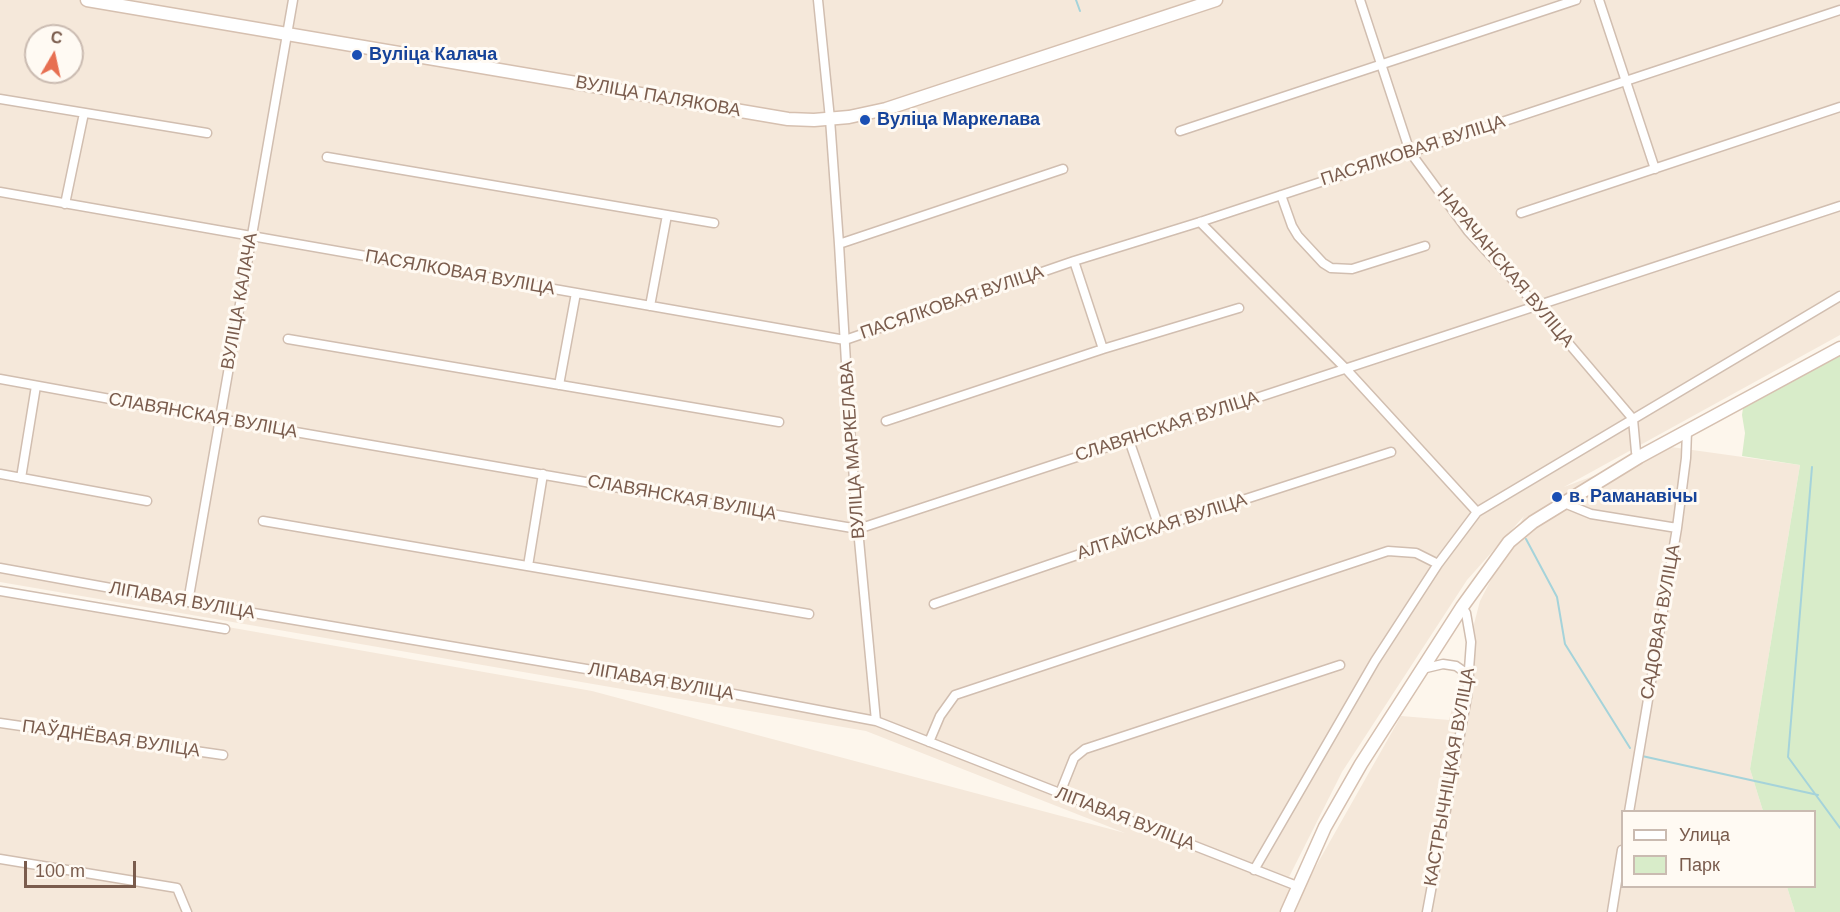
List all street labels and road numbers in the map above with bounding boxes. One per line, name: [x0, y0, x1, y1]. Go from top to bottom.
street label: ВУЛІЦА ПАЛЯКОВА: [574, 72, 742, 122]
street label: ПАСЯЛКОВАЯ ВУЛІЦА: [1318, 111, 1508, 191]
street label: НАРАЧАНСКАЯ ВУЛІЦА: [1432, 184, 1578, 352]
street label: ВУЛІЦА КАЛАЧА: [217, 231, 263, 371]
street label: ПАСЯЛКОВАЯ ВУЛІЦА: [363, 246, 557, 300]
street label: ПАСЯЛКОВАЯ ВУЛІЦА: [858, 261, 1046, 345]
street label: ВУЛІЦА МАРКЕЛАВА: [836, 360, 870, 540]
street label: СЛАВЯНСКАЯ ВУЛІЦА: [1073, 387, 1261, 467]
street label: СЛАВЯНСКАЯ ВУЛІЦА: [107, 389, 299, 443]
street label: СЛАВЯНСКАЯ ВУЛІЦА: [586, 471, 778, 525]
street label: АЛТАЙСКАЯ ВУЛІЦА: [1074, 489, 1250, 565]
street label: САДОВАЯ ВУЛІЦА: [1637, 543, 1685, 701]
street label: ЛІПАВАЯ ВУЛІЦА: [107, 578, 257, 624]
street label: ЛІПАВАЯ ВУЛІЦА: [586, 659, 736, 705]
street label: КАСТРЫЧНІЦКАЯ ВУЛІЦА: [1420, 666, 1480, 888]
street label: ПАЎДНЁВАЯ ВУЛІЦА: [21, 716, 201, 762]
street label: ЛІПАВАЯ ВУЛІЦА: [1052, 782, 1198, 856]

